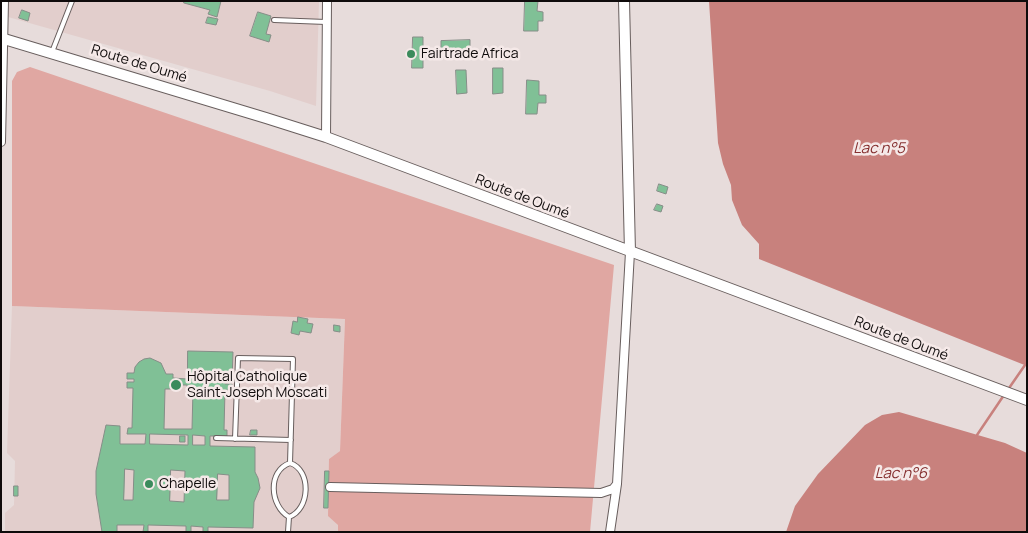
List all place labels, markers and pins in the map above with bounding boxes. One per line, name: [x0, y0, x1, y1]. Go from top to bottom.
place label: Fairtrade Africa: [421, 46, 519, 62]
marker: Fairtrade Africa: [405, 48, 417, 60]
place label: Hôpital Catholique Saint-Joseph Moscati: [187, 369, 327, 402]
marker: Hôpital Catholique Saint-Joseph Moscati: [169, 378, 183, 392]
place label: Chapelle: [159, 476, 216, 492]
marker: Chapelle: [143, 478, 155, 490]

